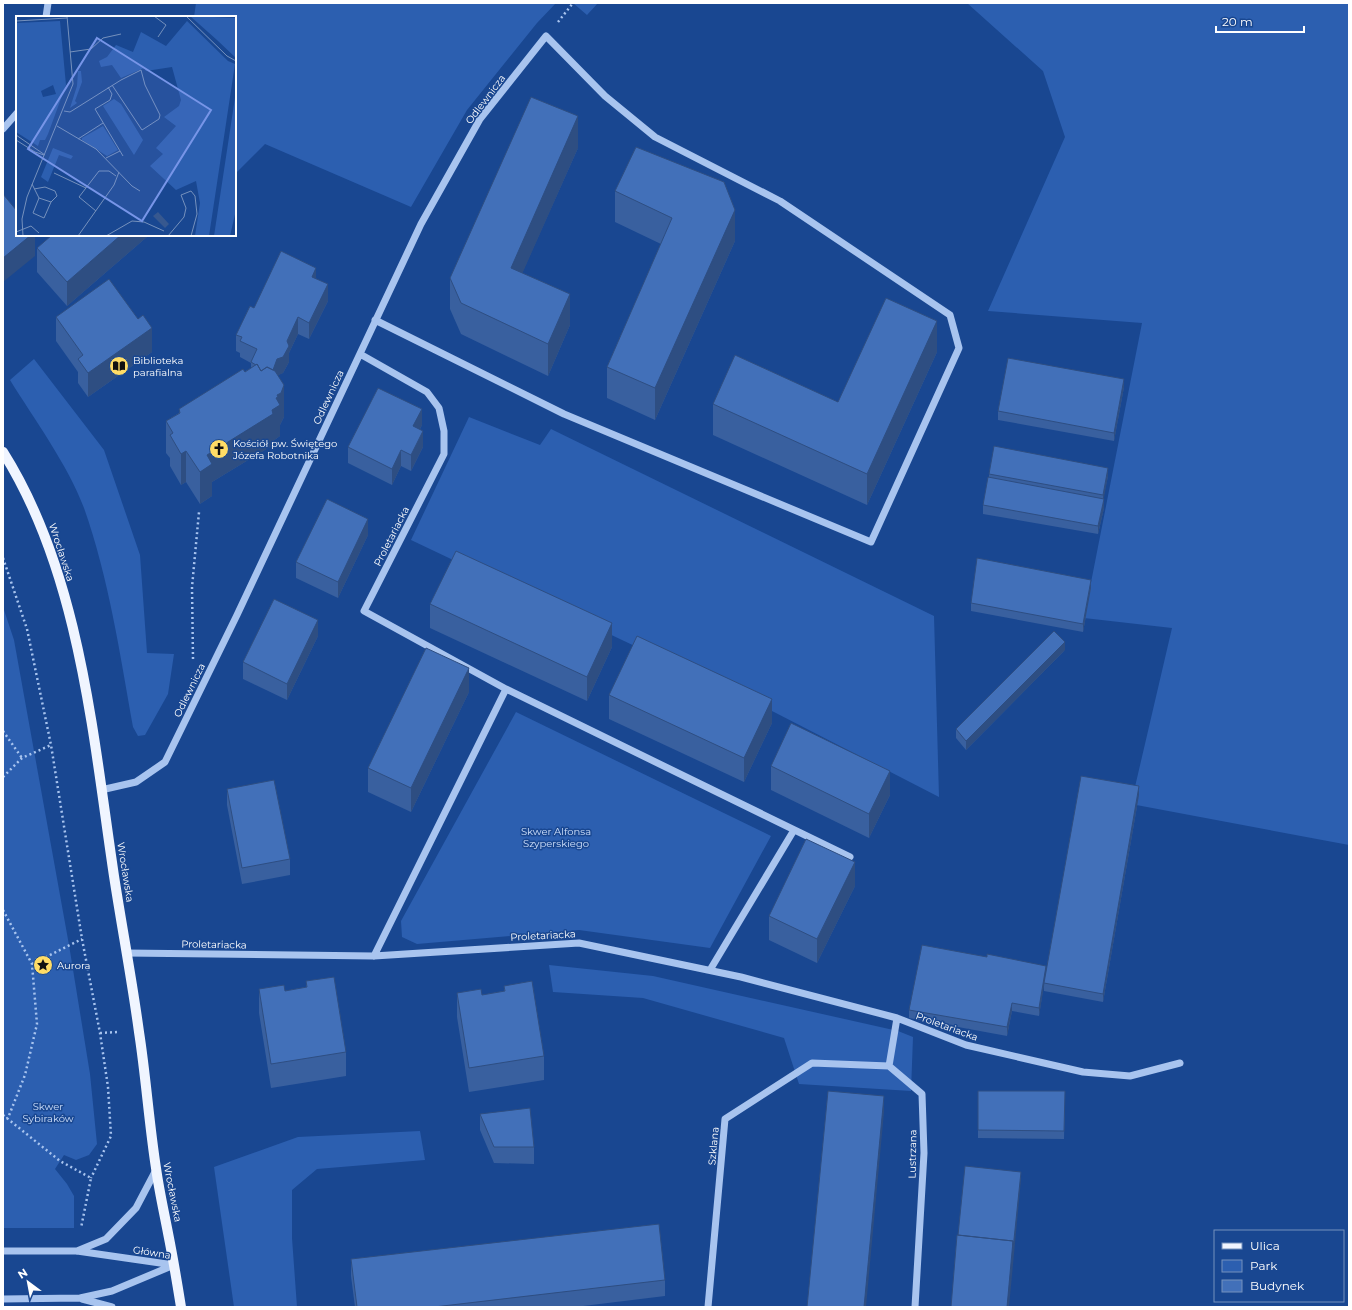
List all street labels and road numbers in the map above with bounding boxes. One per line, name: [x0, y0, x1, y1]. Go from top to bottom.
street label: Odlewnicza: [463, 72, 508, 127]
street label: Odlewnicza: [310, 368, 347, 427]
street label: Proletariacka: [371, 504, 412, 568]
street label: Wrocławska: [46, 521, 77, 583]
street label: Odlewnicza: [171, 661, 208, 719]
street label: Wrocławska: [114, 841, 137, 903]
street label: Proletariacka: [510, 927, 576, 944]
street label: Proletariacka: [181, 937, 247, 952]
street label: Proletariacka: [914, 1009, 980, 1044]
street label: Szklana: [705, 1126, 722, 1166]
street label: Lustrzana: [906, 1129, 919, 1179]
street label: Wrocławska: [160, 1161, 185, 1223]
street label: Główna: [132, 1243, 172, 1262]

